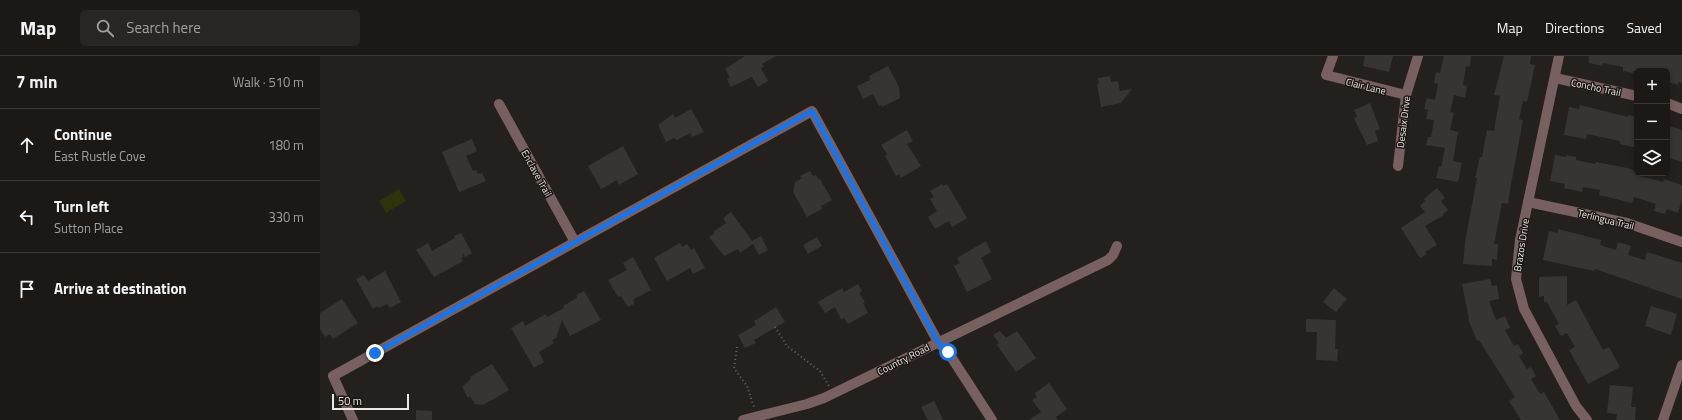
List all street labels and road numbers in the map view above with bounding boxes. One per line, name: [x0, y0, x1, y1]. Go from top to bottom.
street label: Clair Lane: [1344, 74, 1388, 99]
street label: Concho Trail: [1570, 75, 1622, 100]
street label: Desaix Drive: [1393, 95, 1414, 149]
street label: Enclave Trail: [517, 147, 556, 200]
street label: Terlingua Trail: [1576, 205, 1636, 234]
street label: Brazos Drive: [1510, 218, 1533, 273]
street label: Country Road: [874, 340, 932, 379]

